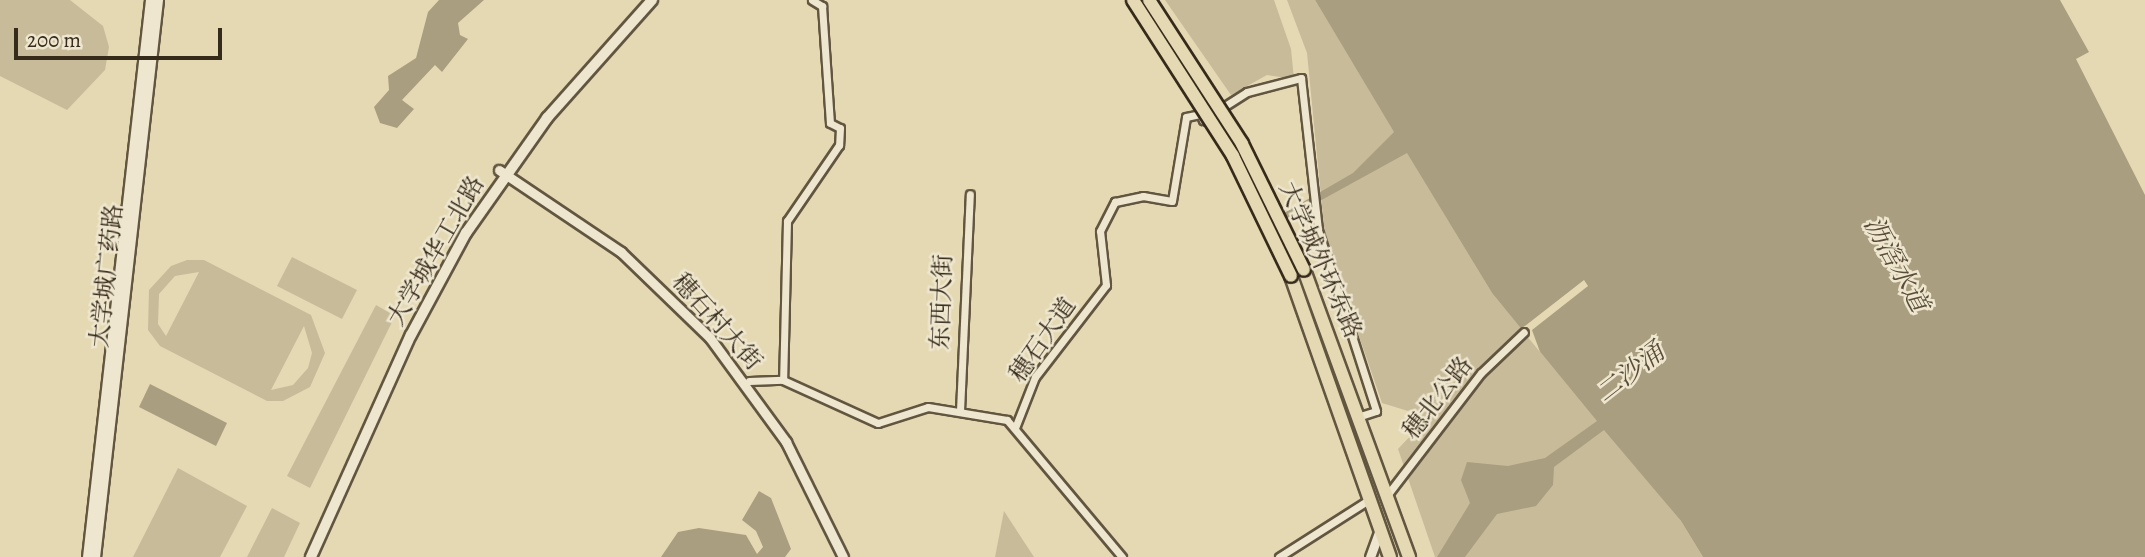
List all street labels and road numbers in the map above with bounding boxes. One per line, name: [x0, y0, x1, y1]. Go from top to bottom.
street label: 大学城华工北路: [382, 171, 490, 331]
street label: 大学城外环东路: [1273, 177, 1367, 343]
street label: 大学城广药路: [85, 203, 129, 349]
street label: 东西大街: [926, 254, 958, 350]
street label: 穗石村大街: [666, 268, 768, 376]
street label: 穗石大道: [1004, 292, 1082, 388]
street label: 穗北公路: [1397, 351, 1479, 445]

